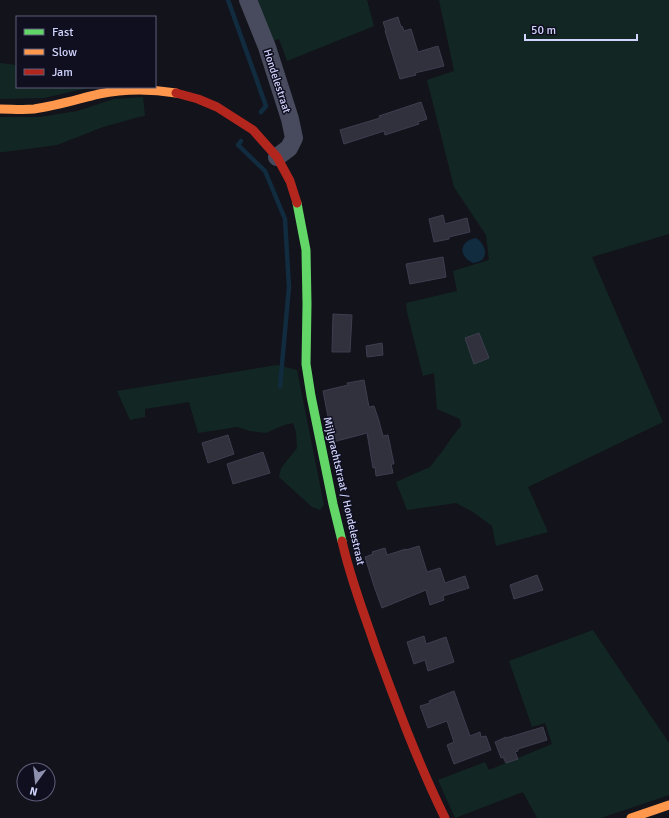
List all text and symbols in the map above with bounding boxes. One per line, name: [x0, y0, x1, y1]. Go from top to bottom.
legend: [16, 16, 156, 88]
scale bar: [525, 16, 637, 42]
text: 50 m: [531, 23, 556, 38]
text: Fast: [52, 25, 73, 40]
text: Slow: [52, 45, 77, 60]
street label: Hondelestraat: [261, 47, 294, 115]
text: Jam: [52, 65, 73, 80]
street label: Mijlgrachtstraat / Hondelestraat: [321, 415, 367, 567]
north arrow: [16, 762, 56, 802]
text: N: [28, 784, 39, 798]

